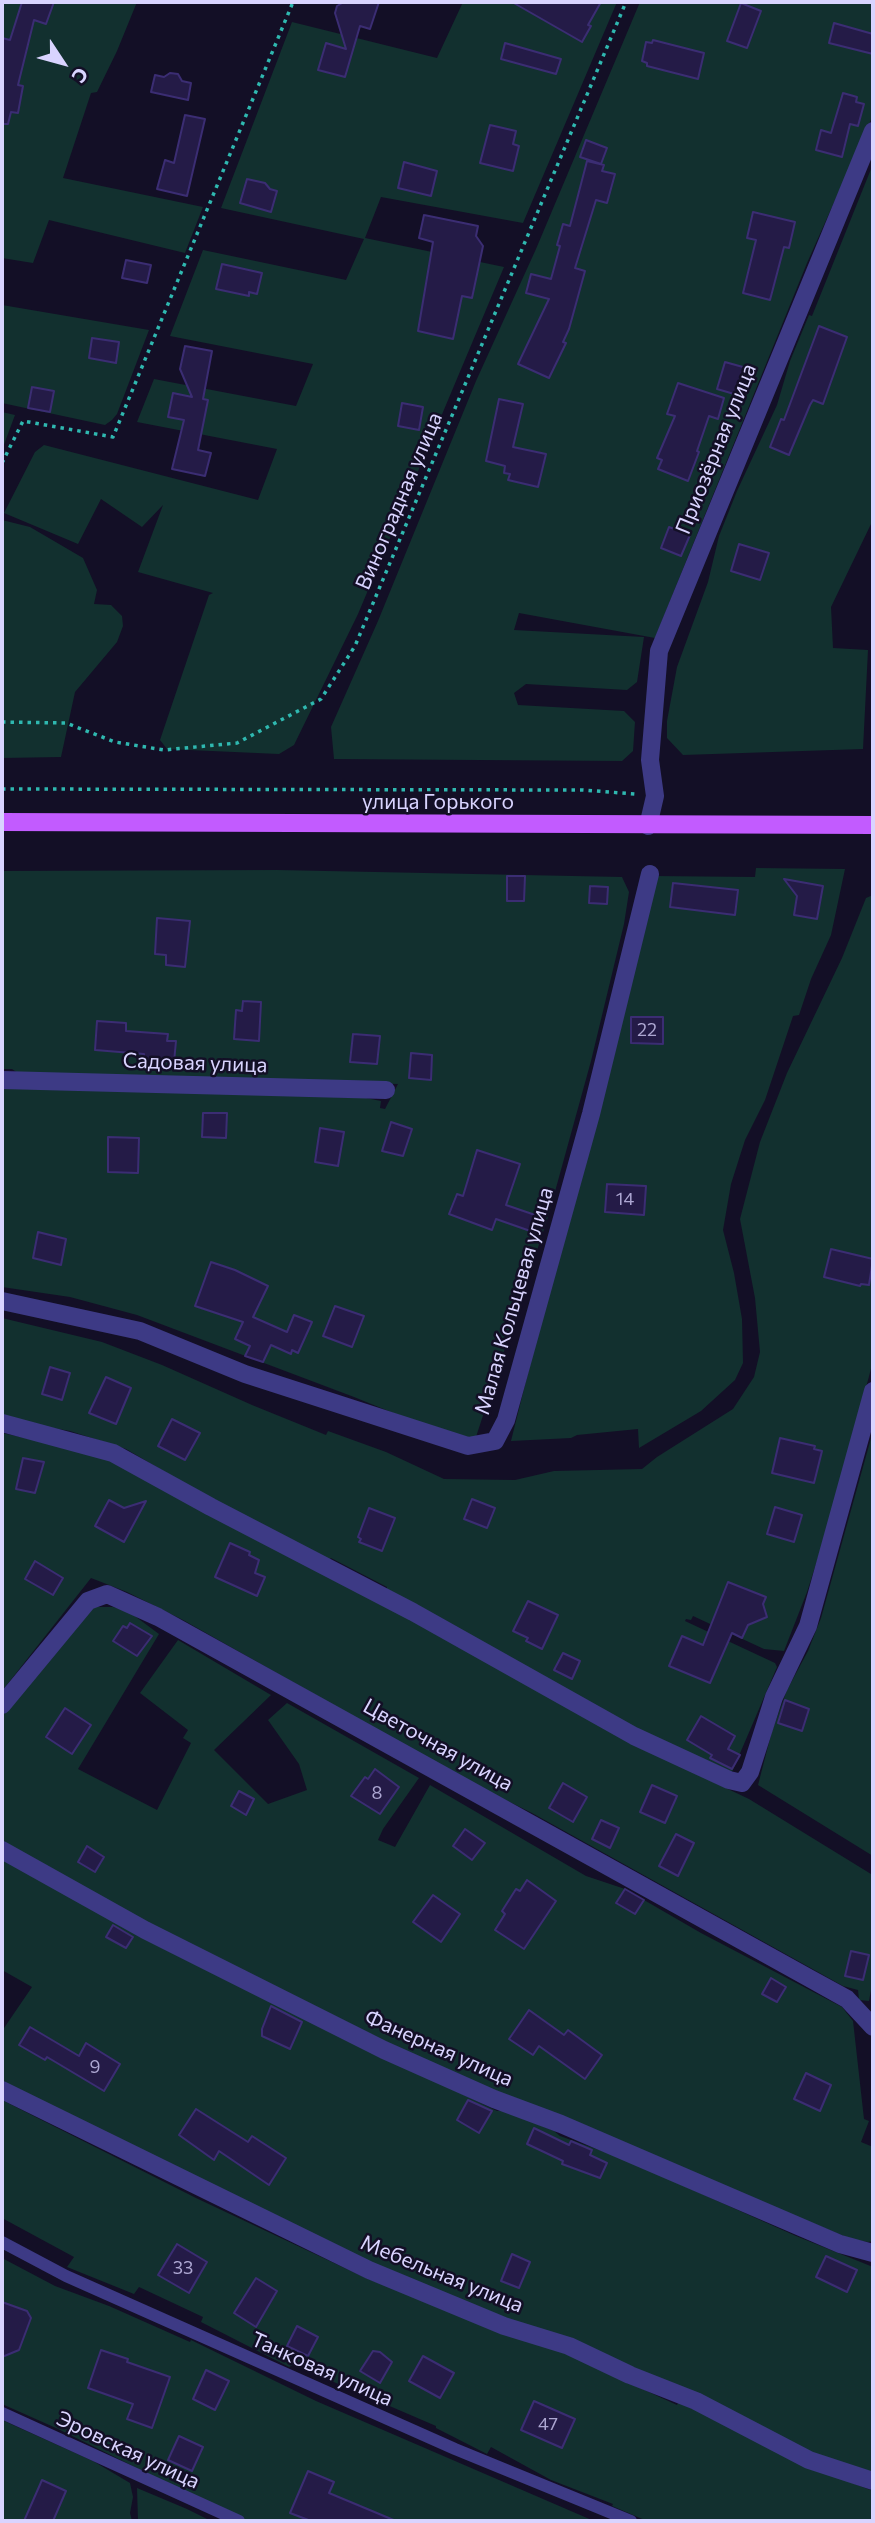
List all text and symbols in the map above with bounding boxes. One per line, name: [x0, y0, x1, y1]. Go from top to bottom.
north arrow: [28, 28, 98, 98]
text: С: [67, 64, 94, 88]
street label: Приозёрная улица: [670, 360, 762, 538]
street label: Виноградная улица: [350, 409, 448, 593]
street label: улица Горького: [362, 789, 514, 815]
house number: 22: [637, 1019, 657, 1041]
street label: Садовая улица: [122, 1048, 268, 1078]
street label: Малая Кольцевая улица: [469, 1184, 559, 1418]
house number: 14: [616, 1188, 634, 1210]
street label: Цветочная улица: [359, 1693, 517, 1797]
house number: 8: [372, 1782, 382, 1804]
street label: Фанерная улица: [361, 2004, 517, 2092]
house number: 9: [90, 2056, 100, 2078]
street label: Мебельная улица: [357, 2230, 527, 2318]
house number: 33: [173, 2257, 193, 2279]
street label: Танковая улица: [247, 2327, 397, 2411]
street label: Эровская улица: [52, 2406, 204, 2494]
house number: 47: [538, 2413, 558, 2435]

